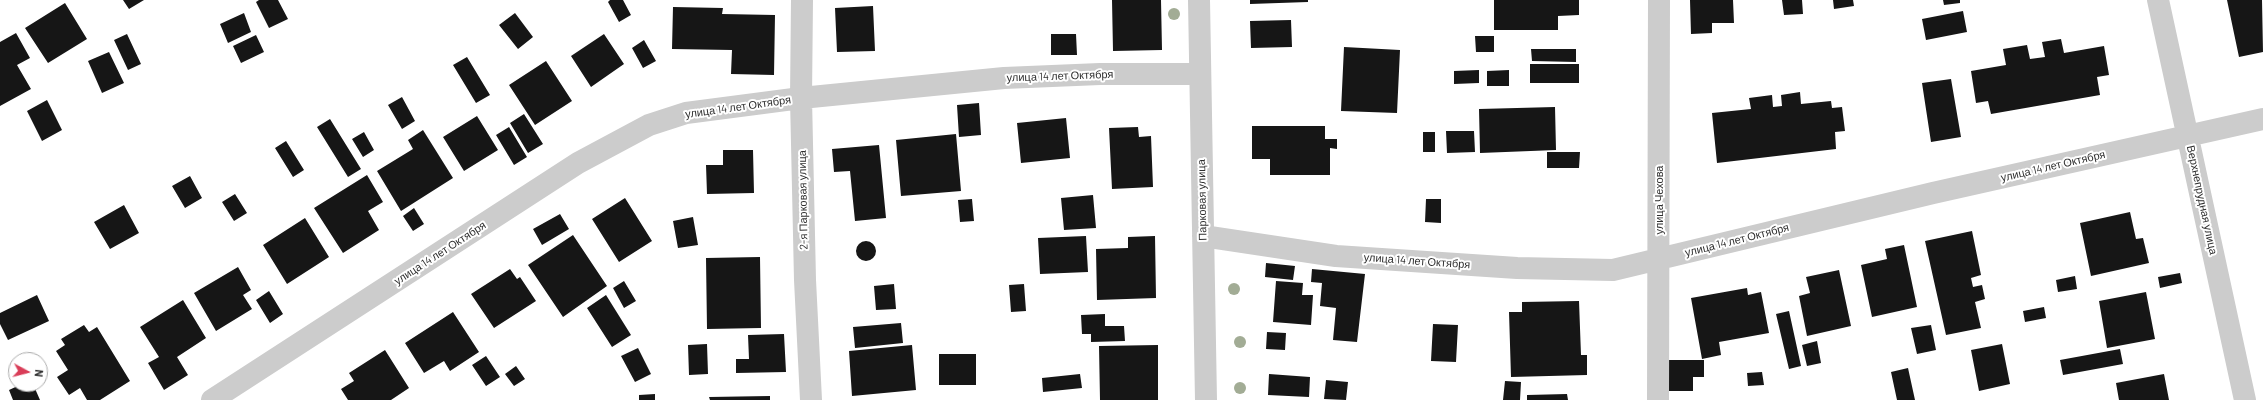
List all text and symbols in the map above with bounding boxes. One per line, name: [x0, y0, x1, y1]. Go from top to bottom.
street label: улица 14 лет Октября: [1006, 68, 1114, 84]
street label: улица 14 лет Октября: [684, 93, 792, 121]
street label: Верхнепрудная улица: [2184, 144, 2220, 256]
street label: улица 14 лет Октября: [2000, 148, 2106, 184]
street label: 2-я Парковая улица: [796, 150, 810, 250]
street label: Парковая улица: [1195, 159, 1209, 241]
street label: улица Чехова: [1652, 166, 1666, 234]
street label: улица 14 лет Октября: [392, 218, 488, 288]
street label: улица 14 лет Октября: [1684, 221, 1790, 259]
street label: улица 14 лет Октября: [1363, 251, 1471, 271]
north arrow: [8, 352, 48, 392]
text: N: [33, 369, 46, 378]

